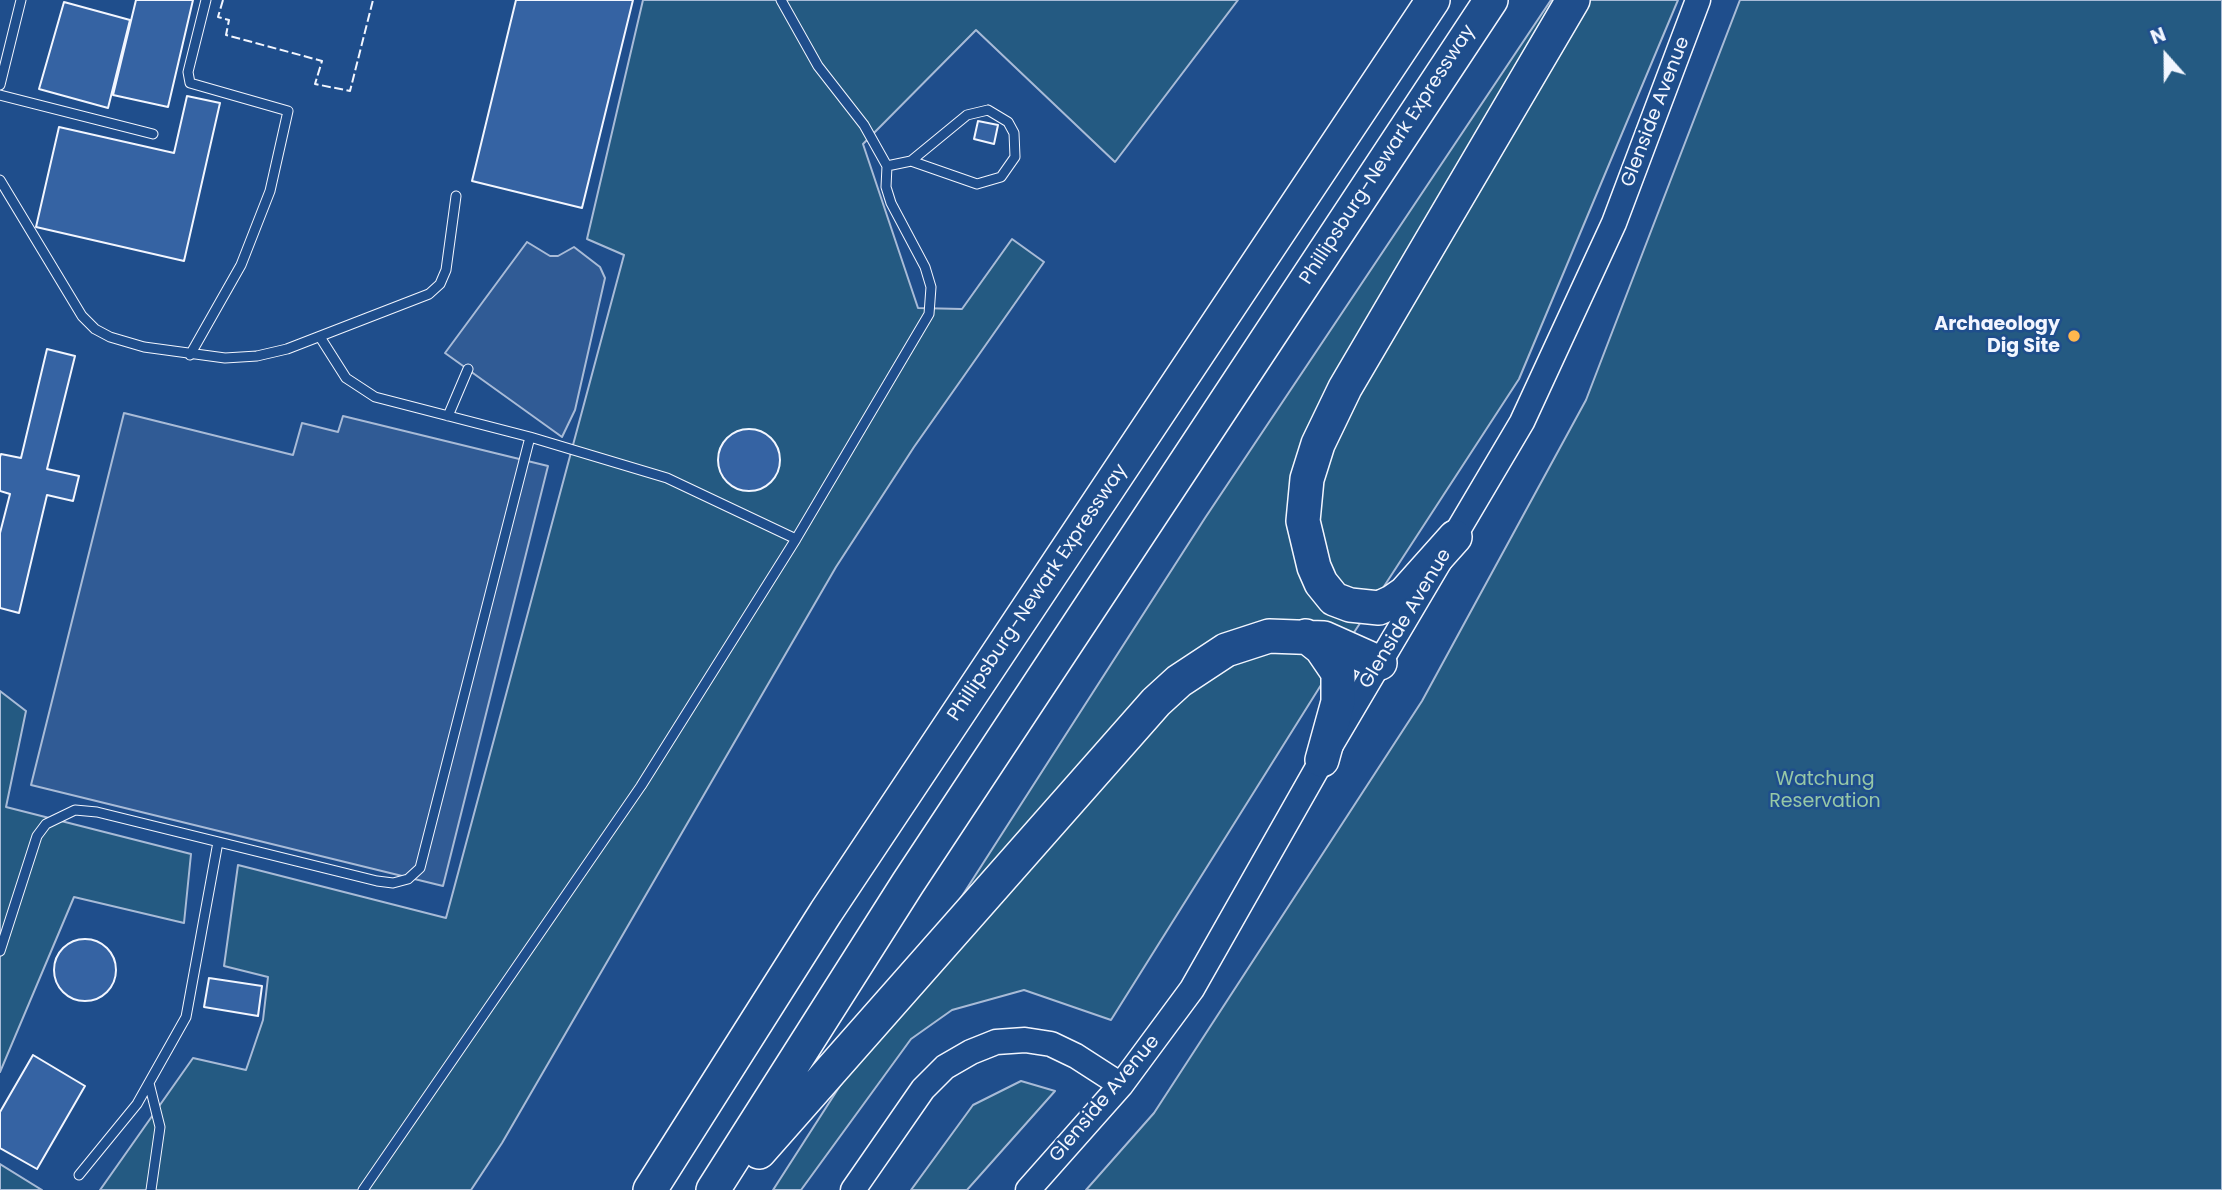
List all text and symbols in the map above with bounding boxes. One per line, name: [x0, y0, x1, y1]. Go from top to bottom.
street label: Phillipsburg-Newark Expressway: [1295, 21, 1481, 289]
north arrow: [2131, 21, 2201, 91]
text: N: [2147, 21, 2170, 51]
street label: Glenside Avenue: [1617, 34, 1695, 190]
place label: Archaeology Dig Site: [1934, 314, 2060, 358]
marker: Archaeology Dig Site: [2066, 328, 2082, 344]
street label: Phillipsburg-Newark Expressway: [943, 460, 1133, 726]
street label: Glenside Avenue: [1355, 545, 1457, 693]
park label: Watchung Reservation: [1769, 769, 1881, 813]
street label: Glenside Avenue: [1045, 1031, 1165, 1167]

